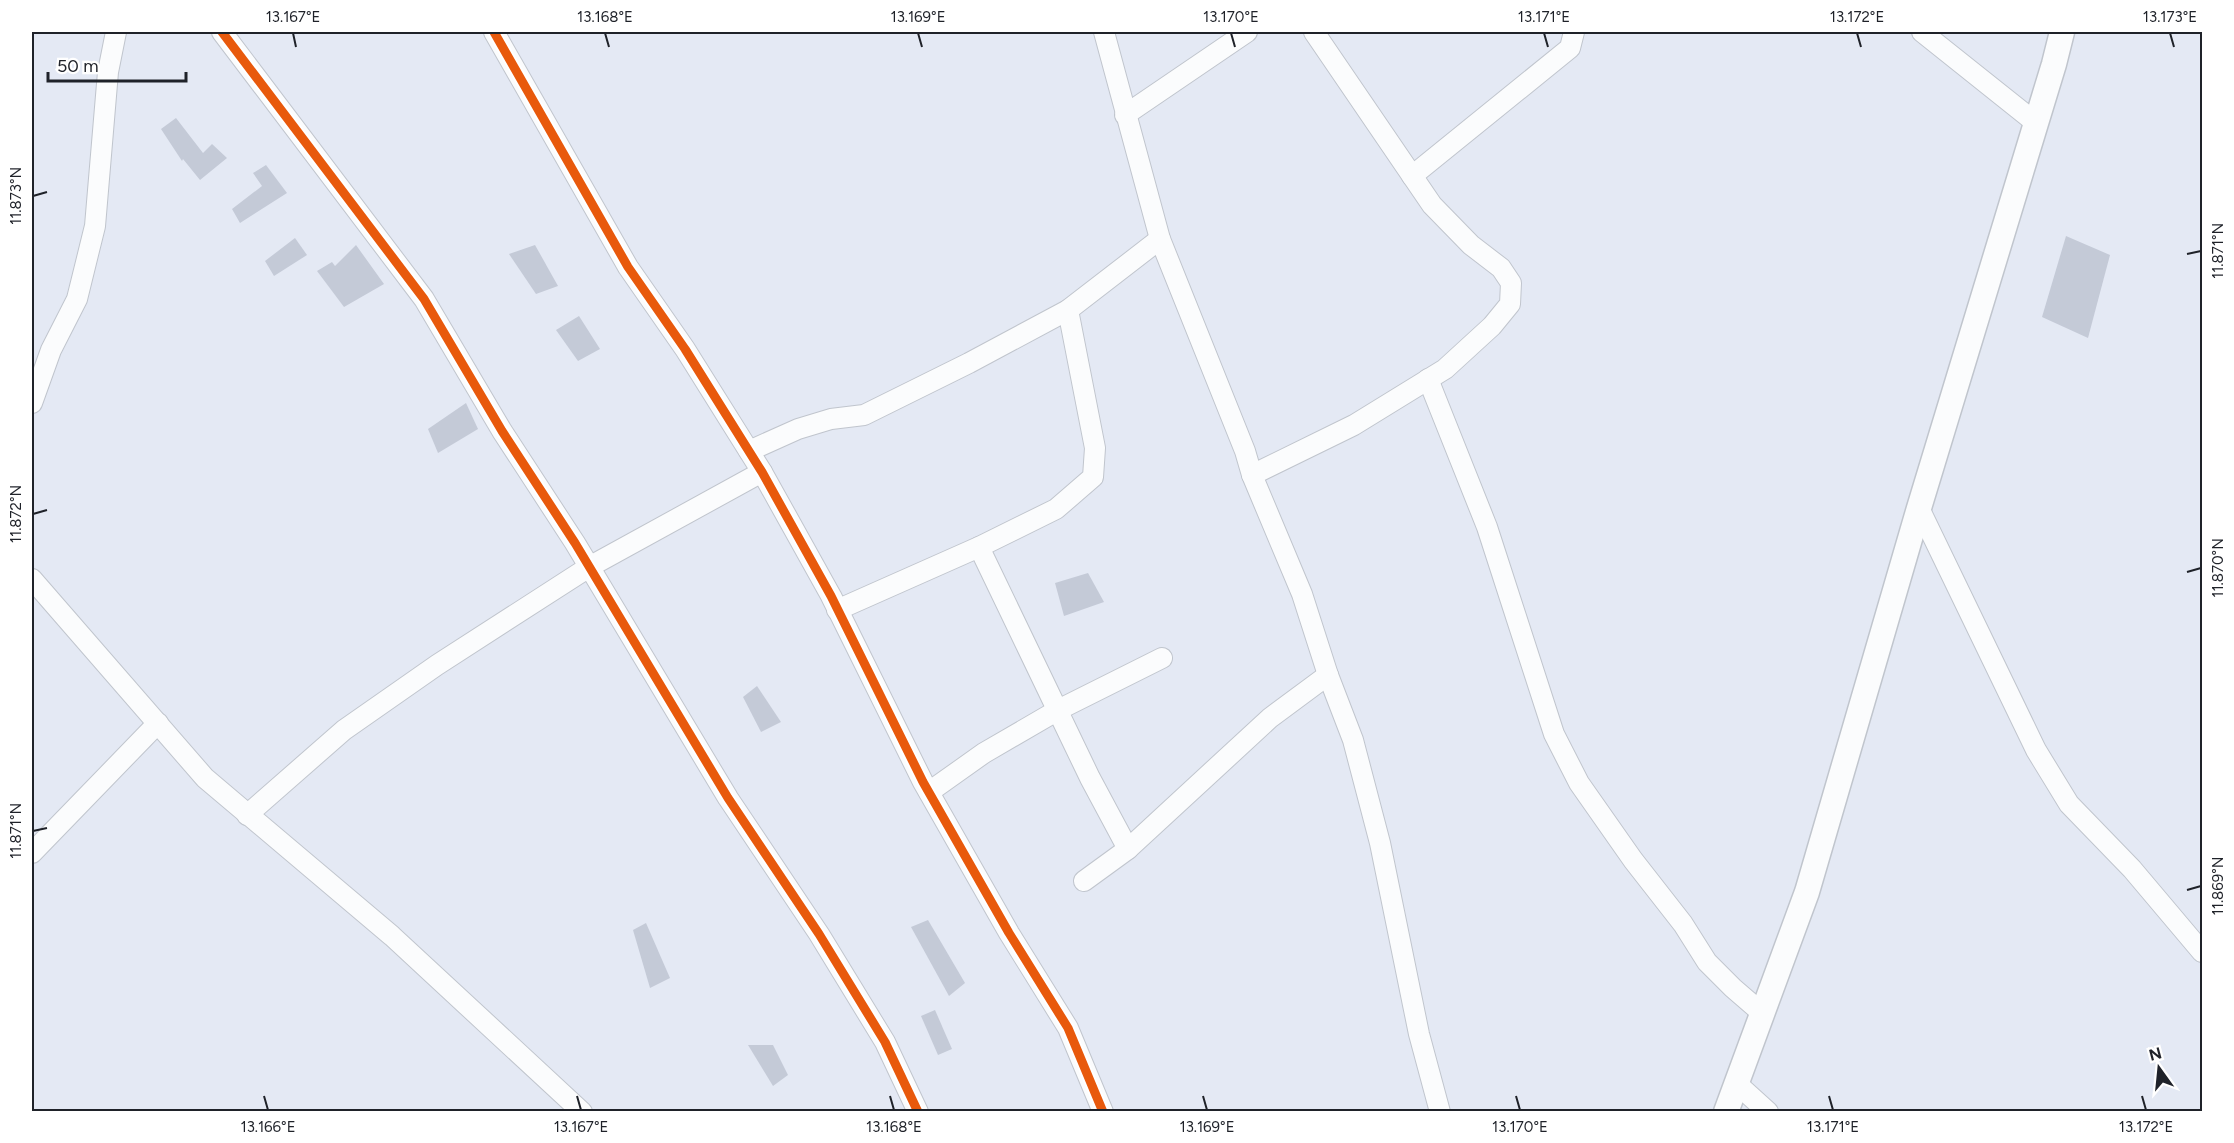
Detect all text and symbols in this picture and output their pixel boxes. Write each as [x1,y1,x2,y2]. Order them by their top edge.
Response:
text: 13.167°E [266,8,320,26]
text: 13.168°E [577,8,633,26]
text: 13.169°E [890,8,946,26]
text: 13.170°E [1203,8,1259,26]
text: 13.171°E [1518,8,1570,26]
text: 13.172°E [1830,8,1884,26]
text: 13.173°E [2143,8,2197,26]
scale bar [48,45,186,83]
text: 50 m [57,55,99,77]
text: 11.873°N [7,167,25,225]
text: 11.871°N [2209,223,2227,279]
text: 11.872°N [7,485,25,543]
text: 11.870°N [2209,538,2227,598]
text: 11.871°N [7,803,25,859]
text: 11.869°N [2209,857,2227,915]
north arrow [2129,1038,2189,1098]
text: N [2147,1043,2164,1065]
text: 13.166°E [240,1118,296,1136]
text: 13.167°E [554,1118,608,1136]
text: 13.168°E [866,1118,922,1136]
text: 13.169°E [1179,1118,1235,1136]
text: 13.170°E [1492,1118,1548,1136]
text: 13.171°E [1807,1118,1859,1136]
text: 13.172°E [2119,1118,2173,1136]

